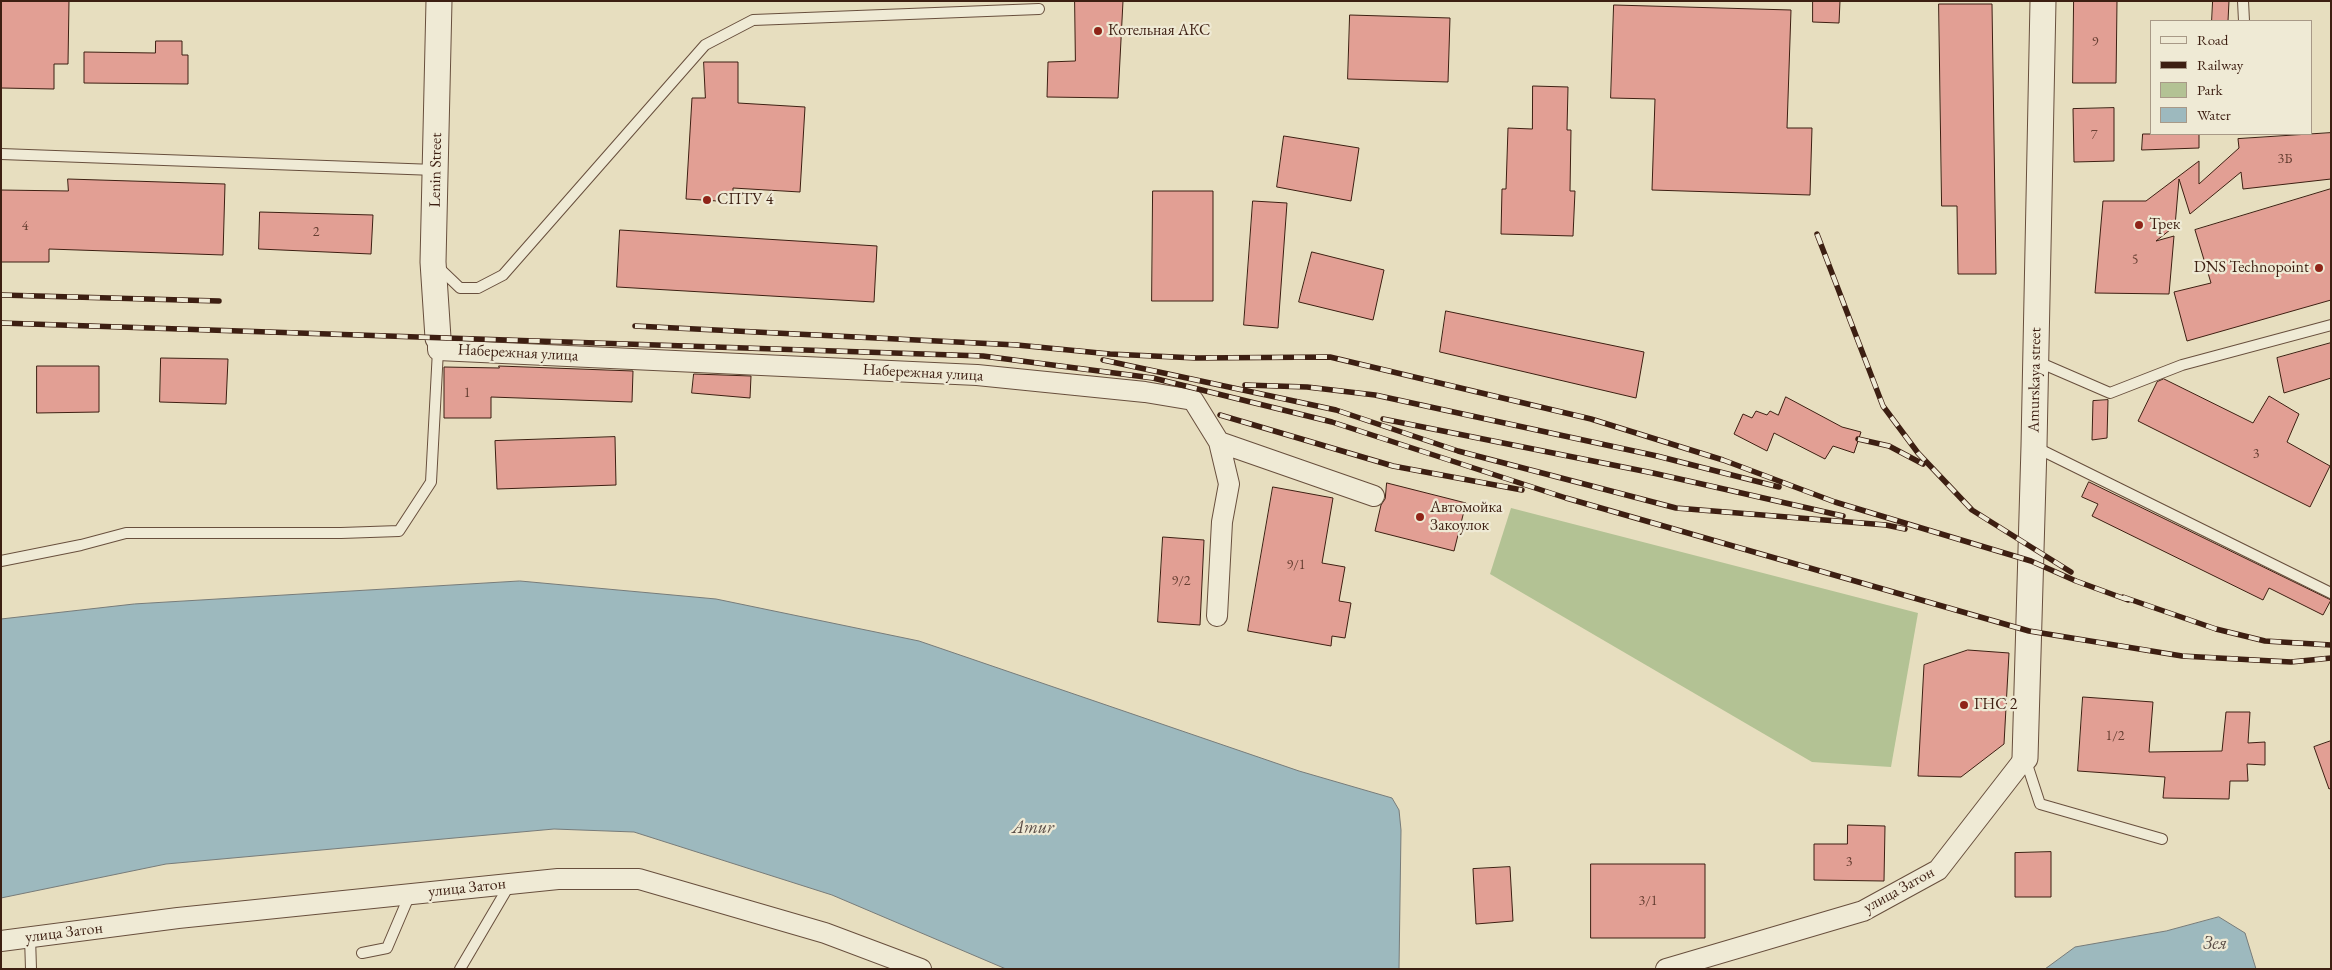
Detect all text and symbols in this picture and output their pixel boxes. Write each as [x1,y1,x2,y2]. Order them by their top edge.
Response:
legend [2150,20,2312,135]
place label: Котельная АКС [1108,21,1210,41]
marker: Котельная АКС [1092,25,1104,37]
text: Road [2197,30,2228,49]
house number: 9 [2092,34,2098,50]
text: Railway [2197,55,2243,74]
text: Park [2197,80,2223,99]
text: Water [2197,105,2231,124]
house number: 7 [2091,127,2097,143]
street label: Lenin Street [426,132,446,208]
house number: 3Б [2278,151,2292,167]
place label: СПТУ 4 [717,190,773,210]
marker: СПТУ 4 [701,194,713,206]
place label: Трек [2149,215,2180,235]
house number: 4 [22,218,28,234]
marker: Трек [2133,219,2145,231]
house number: 2 [313,224,319,240]
house number: 5 [2132,252,2138,268]
place label: DNS Technopoint [2194,258,2309,278]
marker: DNS Technopoint [2313,262,2325,274]
street label: Amurskaya street [2024,327,2046,433]
street label: Набережная улица [457,340,579,366]
street label: Набережная улица [862,360,984,386]
house number: 1 [464,385,470,401]
house number: 3 [2253,446,2259,462]
place label: Автомойка Закоулок [1430,498,1502,536]
marker: Автомойка Закоулок [1414,511,1426,523]
house number: 9/1 [1286,557,1306,573]
house number: 9/2 [1171,573,1191,589]
place label: ГНС 2 [1974,695,2017,715]
marker: ГНС 2 [1958,699,1970,711]
house number: 1/2 [2105,728,2125,744]
water label: Amur [1012,817,1054,839]
house number: 3 [1846,854,1852,870]
street label: улица Затон [1860,863,1938,917]
street label: улица Затон [427,874,507,902]
house number: 3/1 [1638,893,1658,909]
street label: улица Затон [24,919,104,947]
water label: Зея [2203,933,2227,955]

